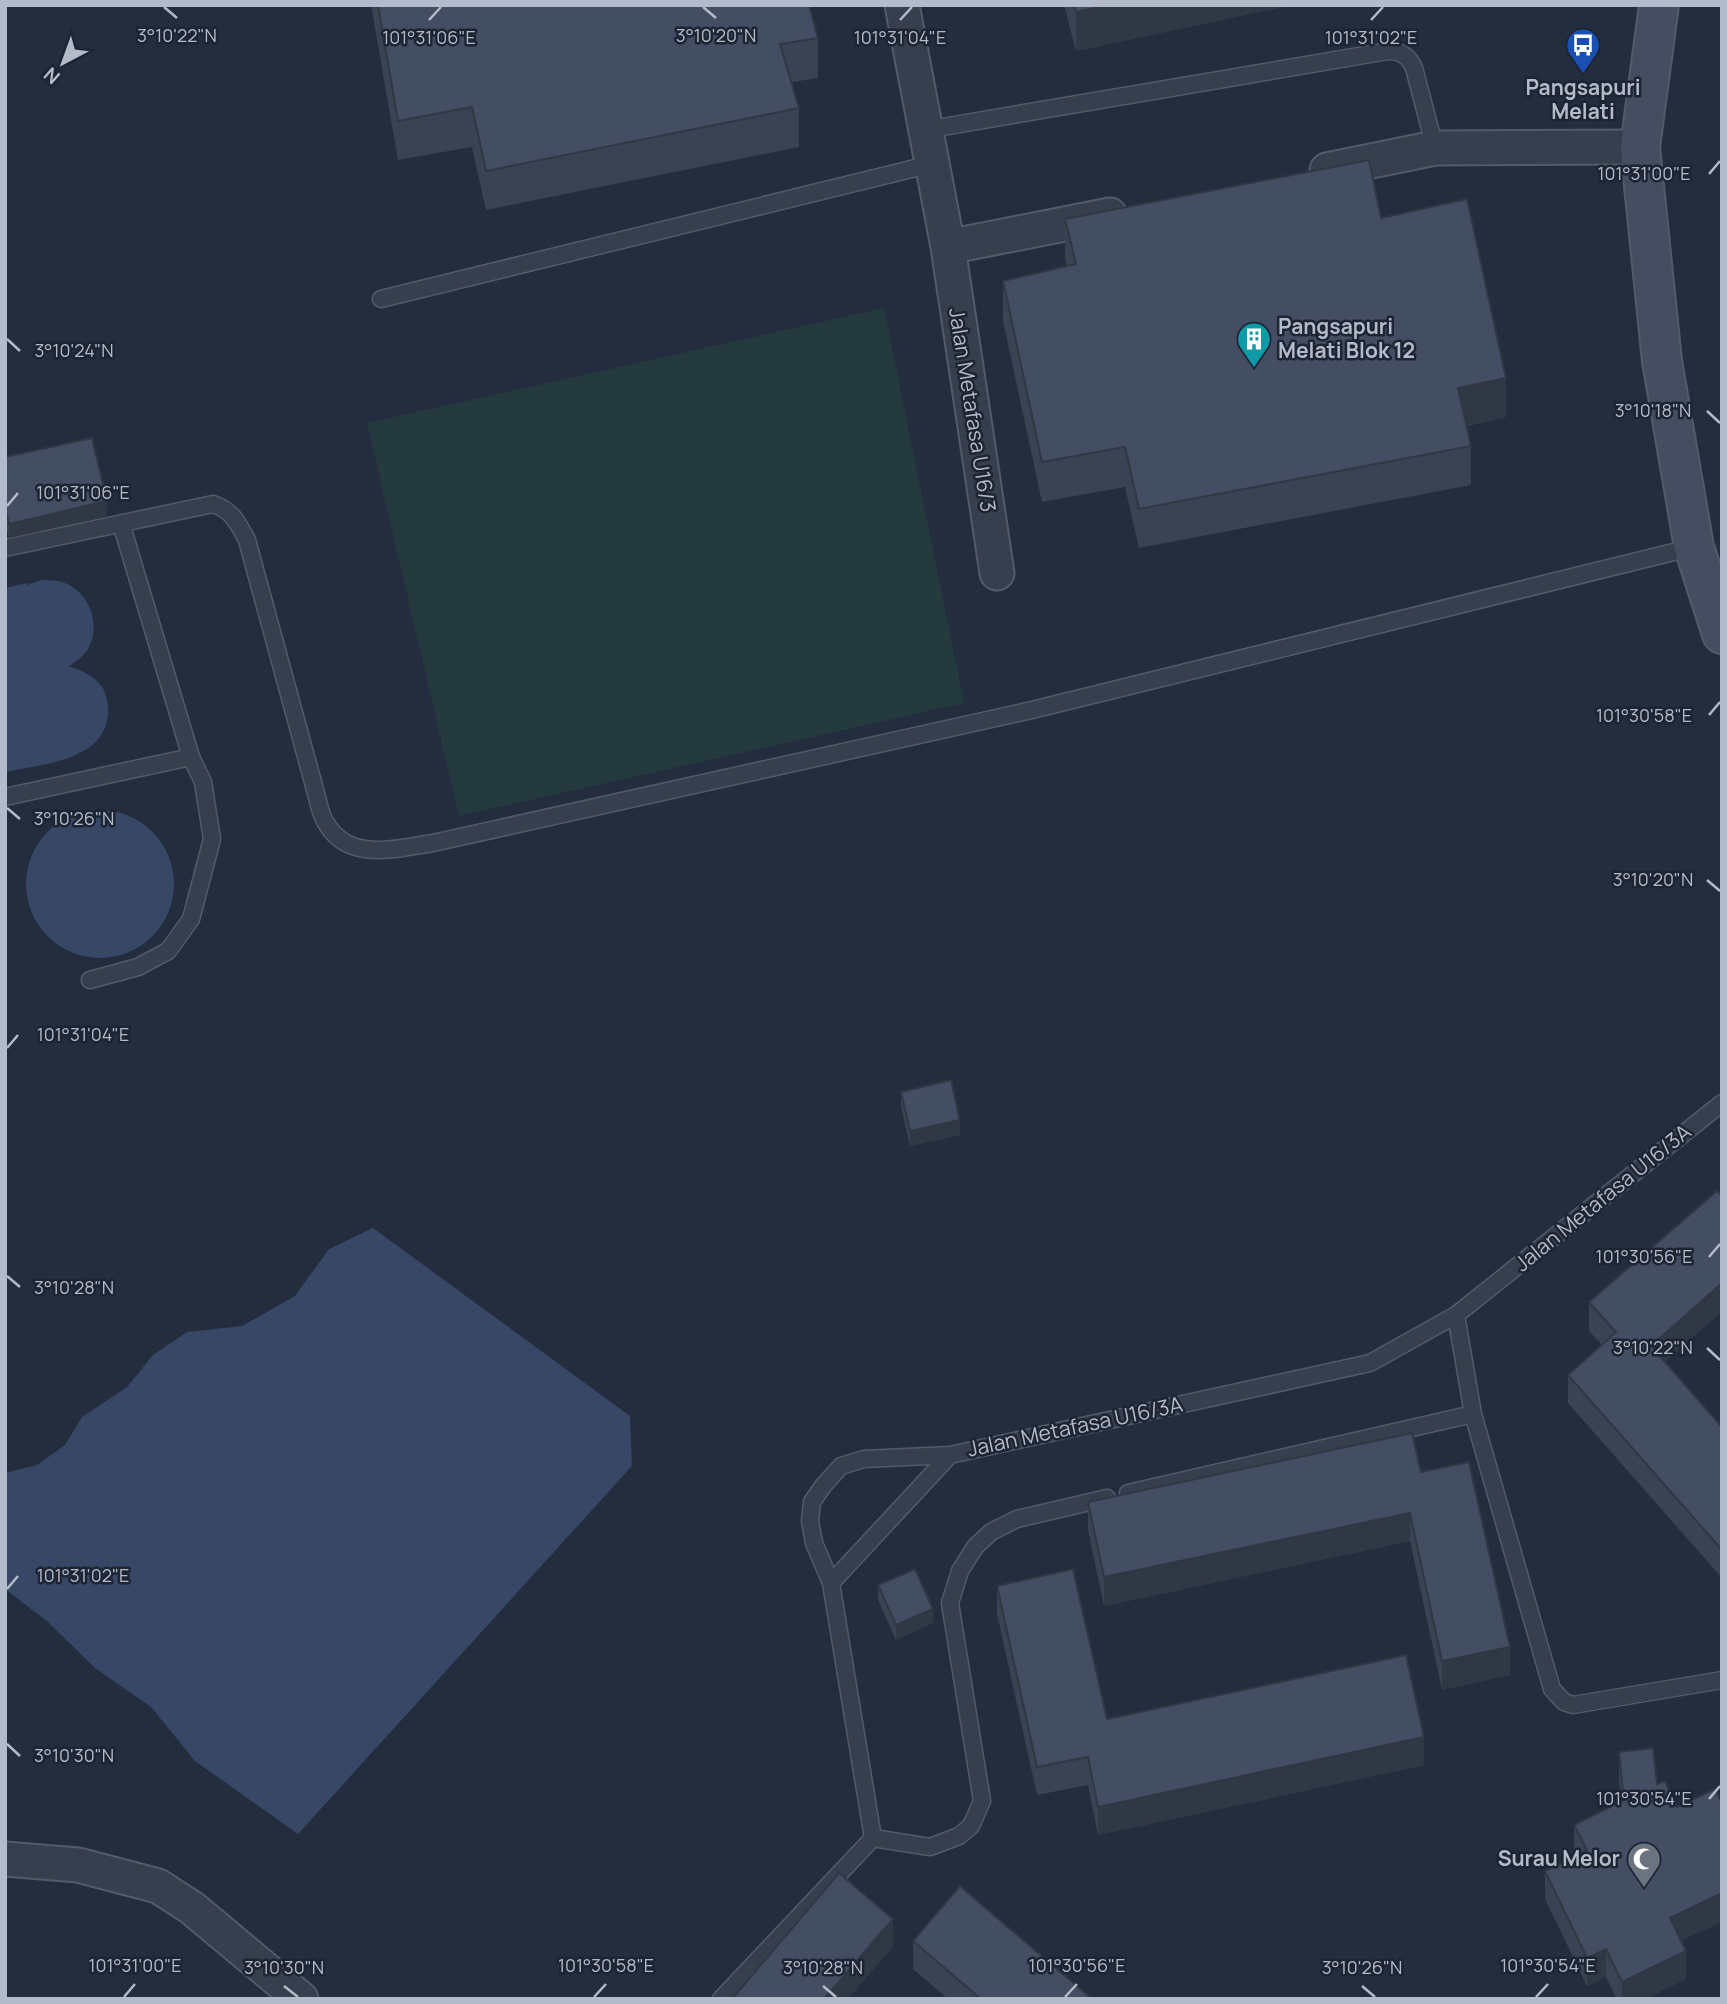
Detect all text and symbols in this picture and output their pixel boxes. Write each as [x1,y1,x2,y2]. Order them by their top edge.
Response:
text: 3°10'22"N [137,23,217,47]
text: 3°10'20"N [676,23,756,47]
text: 101°31'06"E [382,25,476,49]
text: 101°31'04"E [854,25,946,49]
text: 101°31'02"E [1325,25,1417,49]
bus stop icon: Pangsapuri Melati [1564,26,1602,75]
north arrow [28,28,98,98]
text: N [38,62,66,90]
place label: Pangsapuri Melati [1525,73,1641,125]
text: 101°31'00"E [1597,161,1691,185]
street label: Jalan Metafasa U16/3 [943,306,1003,514]
place label: Pangsapuri Melati Blok 12 [1278,312,1415,364]
building icon: Pangsapuri Melati Blok 12 [1235,320,1273,369]
text: 3°10'24"N [34,338,114,362]
text: 3°10'18"N [1615,398,1691,422]
text: 101°31'06"E [36,480,130,504]
text: 101°30'58"E [1596,703,1692,727]
text: 3°10'26"N [34,806,114,830]
text: 3°10'20"N [1613,867,1693,891]
text: 101°31'04"E [37,1022,129,1046]
street label: Jalan Metafasa U16/3A [1508,1117,1696,1277]
text: 101°30'56"E [1596,1244,1692,1268]
text: 3°10'28"N [34,1275,114,1299]
text: 3°10'22"N [1613,1335,1693,1359]
street label: Jalan Metafasa U16/3A [965,1390,1185,1463]
text: 101°31'02"E [37,1563,129,1587]
text: 3°10'30"N [34,1743,114,1767]
text: 101°30'54"E [1596,1786,1692,1810]
mosque icon: Surau Melor [1625,1840,1663,1889]
place label: Surau Melor [1498,1844,1620,1872]
text: 101°31'00"E [88,1953,182,1977]
text: 101°30'58"E [558,1953,654,1977]
text: 101°30'56"E [1029,1953,1125,1977]
text: 101°30'54"E [1500,1953,1596,1977]
text: 3°10'30"N [244,1955,324,1979]
text: 3°10'28"N [783,1955,863,1979]
text: 3°10'26"N [1322,1955,1402,1979]

